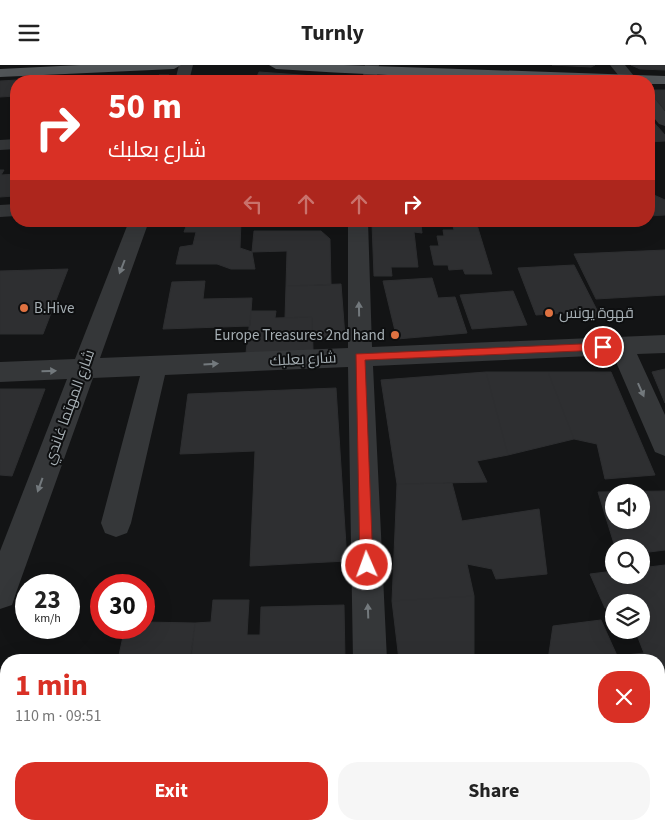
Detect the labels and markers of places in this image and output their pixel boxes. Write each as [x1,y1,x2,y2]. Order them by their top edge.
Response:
place label: B.Hive [34,298,74,319]
marker: B.Hive [18,302,30,314]
place label: قهوة يونس [559,303,634,324]
marker: قهوة يونس [543,307,555,319]
place label: Europe Treasures 2nd hand [214,325,385,346]
pin [582,326,624,368]
marker: Europe Treasures 2nd hand [389,329,401,341]

